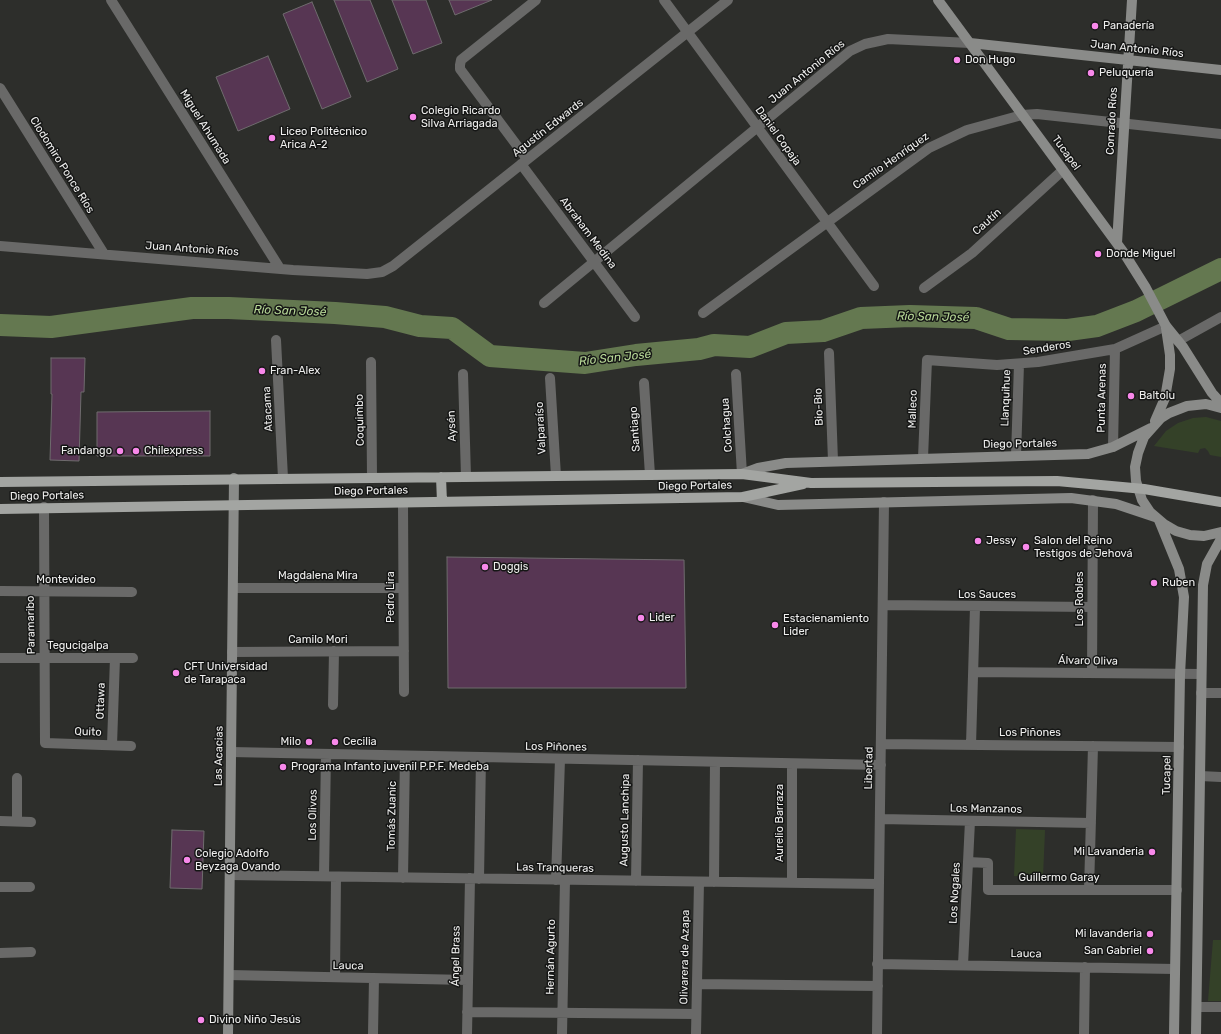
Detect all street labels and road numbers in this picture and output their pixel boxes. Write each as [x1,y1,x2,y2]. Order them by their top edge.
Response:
street label: Juan Antonio Ríos [766,37,848,107]
street label: Juan Antonio Ríos [1090,38,1184,60]
street label: Miguel Ahumada [177,87,233,167]
street label: Conrado Ríos [1104,87,1120,155]
street label: Agustín Edwards [510,96,586,160]
street label: Daniel Copaja [752,104,804,168]
street label: Clodomiro Ponce Ríos [27,114,97,216]
street label: Camilo Henríquez [850,130,932,192]
street label: Tucapel [1049,133,1083,173]
street label: Abraham Medina [557,195,619,271]
street label: Cautín [970,206,1004,238]
street label: Juan Antonio Ríos [145,239,239,259]
street label: Senderos [1022,338,1072,358]
street label: Punta Arenas [1095,363,1109,433]
street label: Llanquihue [998,369,1014,427]
street label: Atacama [260,386,276,432]
street label: Bio-Bio [812,388,826,426]
street label: Malleco [906,389,920,429]
street label: Coquimbo [353,394,367,446]
street label: Colchagua [719,397,735,453]
street label: Valparaíso [533,401,549,455]
street label: Santiago [627,406,643,452]
street label: Aysén [445,410,459,442]
street label: Diego Portales [983,437,1057,451]
street label: Diego Portales [658,479,732,493]
street label: Diego Portales [334,484,408,498]
street label: Diego Portales [10,489,84,503]
street label: Magdalena Mira [278,569,358,583]
street label: Pedro Lira [384,571,398,623]
street label: Los Robles [1073,571,1087,627]
street label: Montevideo [36,573,96,587]
street label: Los Sauces [958,588,1016,602]
street label: Paramaribo [24,596,38,654]
street label: Camilo Mori [288,633,348,647]
street label: Tegucigalpa [47,639,109,653]
street label: Álvaro Oliva [1058,654,1118,668]
street label: Ottawa [94,682,108,720]
street label: Quito [74,725,102,739]
street label: Las Acacias [212,726,226,786]
street label: Los Piñones [999,726,1061,740]
street label: Los Piñones [525,740,587,754]
street label: Libertad [862,747,876,789]
street label: Tucapel [1160,755,1174,795]
street label: Augusto Lanchipa [618,773,632,867]
street label: Tomás Zuanic [385,781,399,851]
street label: Aurelio Barraza [773,784,787,862]
street label: Los Olivos [306,789,320,841]
street label: Los Manzanos [950,802,1022,816]
street label: Las Tranqueras [516,861,594,875]
street label: Los Nogales [947,862,963,924]
street label: Guillermo Garay [1019,871,1099,885]
street label: Olivarera de Azapa [678,909,692,1005]
street label: Hernán Agurto [544,919,558,995]
street label: Ángel Brass [449,925,463,987]
street label: Lauca [1010,947,1042,961]
street label: Lauca [332,959,364,973]

